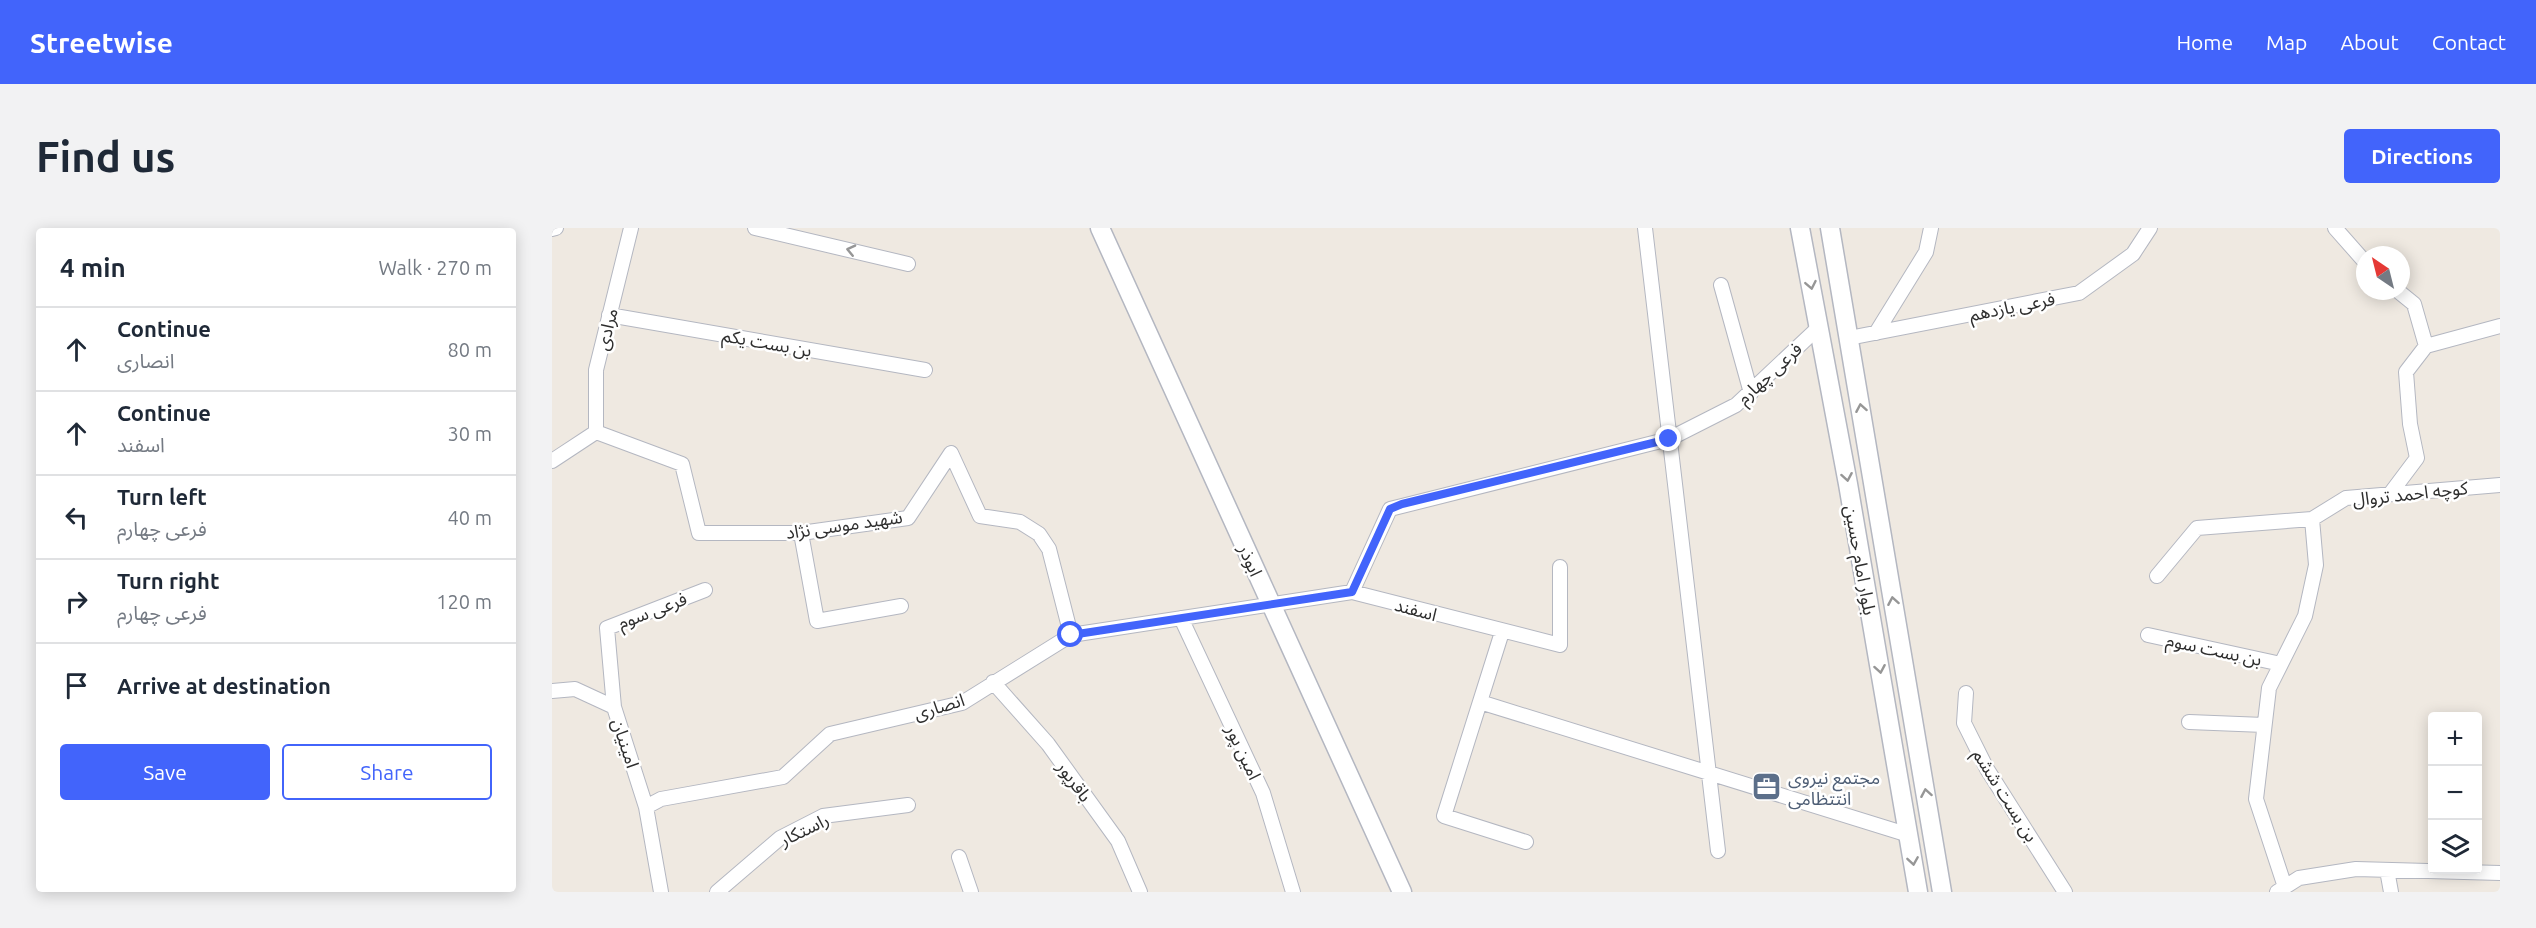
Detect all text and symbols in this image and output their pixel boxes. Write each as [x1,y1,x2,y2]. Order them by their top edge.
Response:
text: Streetwise [30,27,173,58]
text: Home [2176,30,2233,54]
text: Map [2266,30,2307,54]
text: About [2340,30,2399,54]
text: Contact [2432,30,2506,54]
button: Directions [2344,129,2500,183]
text: Find us [36,133,175,180]
one-way arrow [847,245,857,258]
north arrow [2356,246,2410,300]
text: 4 min [60,253,126,282]
text: Walk · 270 m [379,256,492,279]
one-way arrow [1804,280,1817,290]
street label: فرعی یازدهم [1967,288,2057,328]
street label: مرادی [591,306,623,353]
text: Continue [117,316,211,341]
street label: بن بست یکم [720,324,813,364]
icon: ahead [60,333,93,366]
text: 80 m [448,338,492,361]
street label: فرعی چهارم [1733,338,1809,411]
text: انصاری [117,349,174,372]
text: Continue [117,400,211,425]
one-way arrow [1855,404,1867,413]
icon: ahead [60,417,93,450]
text: 30 m [448,422,492,445]
route end [1655,425,1681,451]
text: اسفند [117,433,165,456]
one-way arrow [1840,472,1853,482]
street label: کوچه احمد تروال [2351,477,2469,511]
text: Turn left [117,484,207,509]
icon: left [60,501,93,534]
street label: بلوار امام حسین [1837,503,1881,617]
text: 40 m [448,506,492,529]
street label: شهید موسی نژاد [784,506,904,544]
text: فرعی چهارم [117,517,207,540]
street label: ابوذر [1233,540,1267,580]
text: Turn right [117,568,219,593]
icon: right [60,585,93,618]
street label: فرعی سوم [615,588,691,637]
text: 120 m [436,590,492,613]
street label: اسفند [1393,594,1439,624]
one-way arrow [1887,596,1900,606]
text: فرعی چهارم [117,601,207,624]
route start [1057,621,1083,647]
street label: بن بست سوم [2163,629,2264,674]
one-way arrow [1873,664,1886,674]
icon: arrive [60,669,93,702]
text: Arrive at destination [117,673,331,698]
street label: انصاری [911,689,967,725]
map controls [2428,712,2482,874]
button: + [2428,712,2482,766]
street label: امینیان [607,716,643,771]
street label: امین پور [1220,720,1265,784]
button: Save [60,744,270,800]
button: Share [282,744,492,800]
street label: بن بست ششم [1966,745,2042,847]
street label: باقرپور [1051,756,1096,806]
button: − [2428,766,2482,820]
place label: مجتمع نیروی انتتظامی [1788,767,1880,810]
office icon: مجتمع نیروی انتتظامی [1751,771,1783,803]
one-way arrow [1920,788,1933,798]
street label: راستکار [775,809,833,852]
button: layers [2428,820,2482,874]
one-way arrow [1906,856,1919,866]

